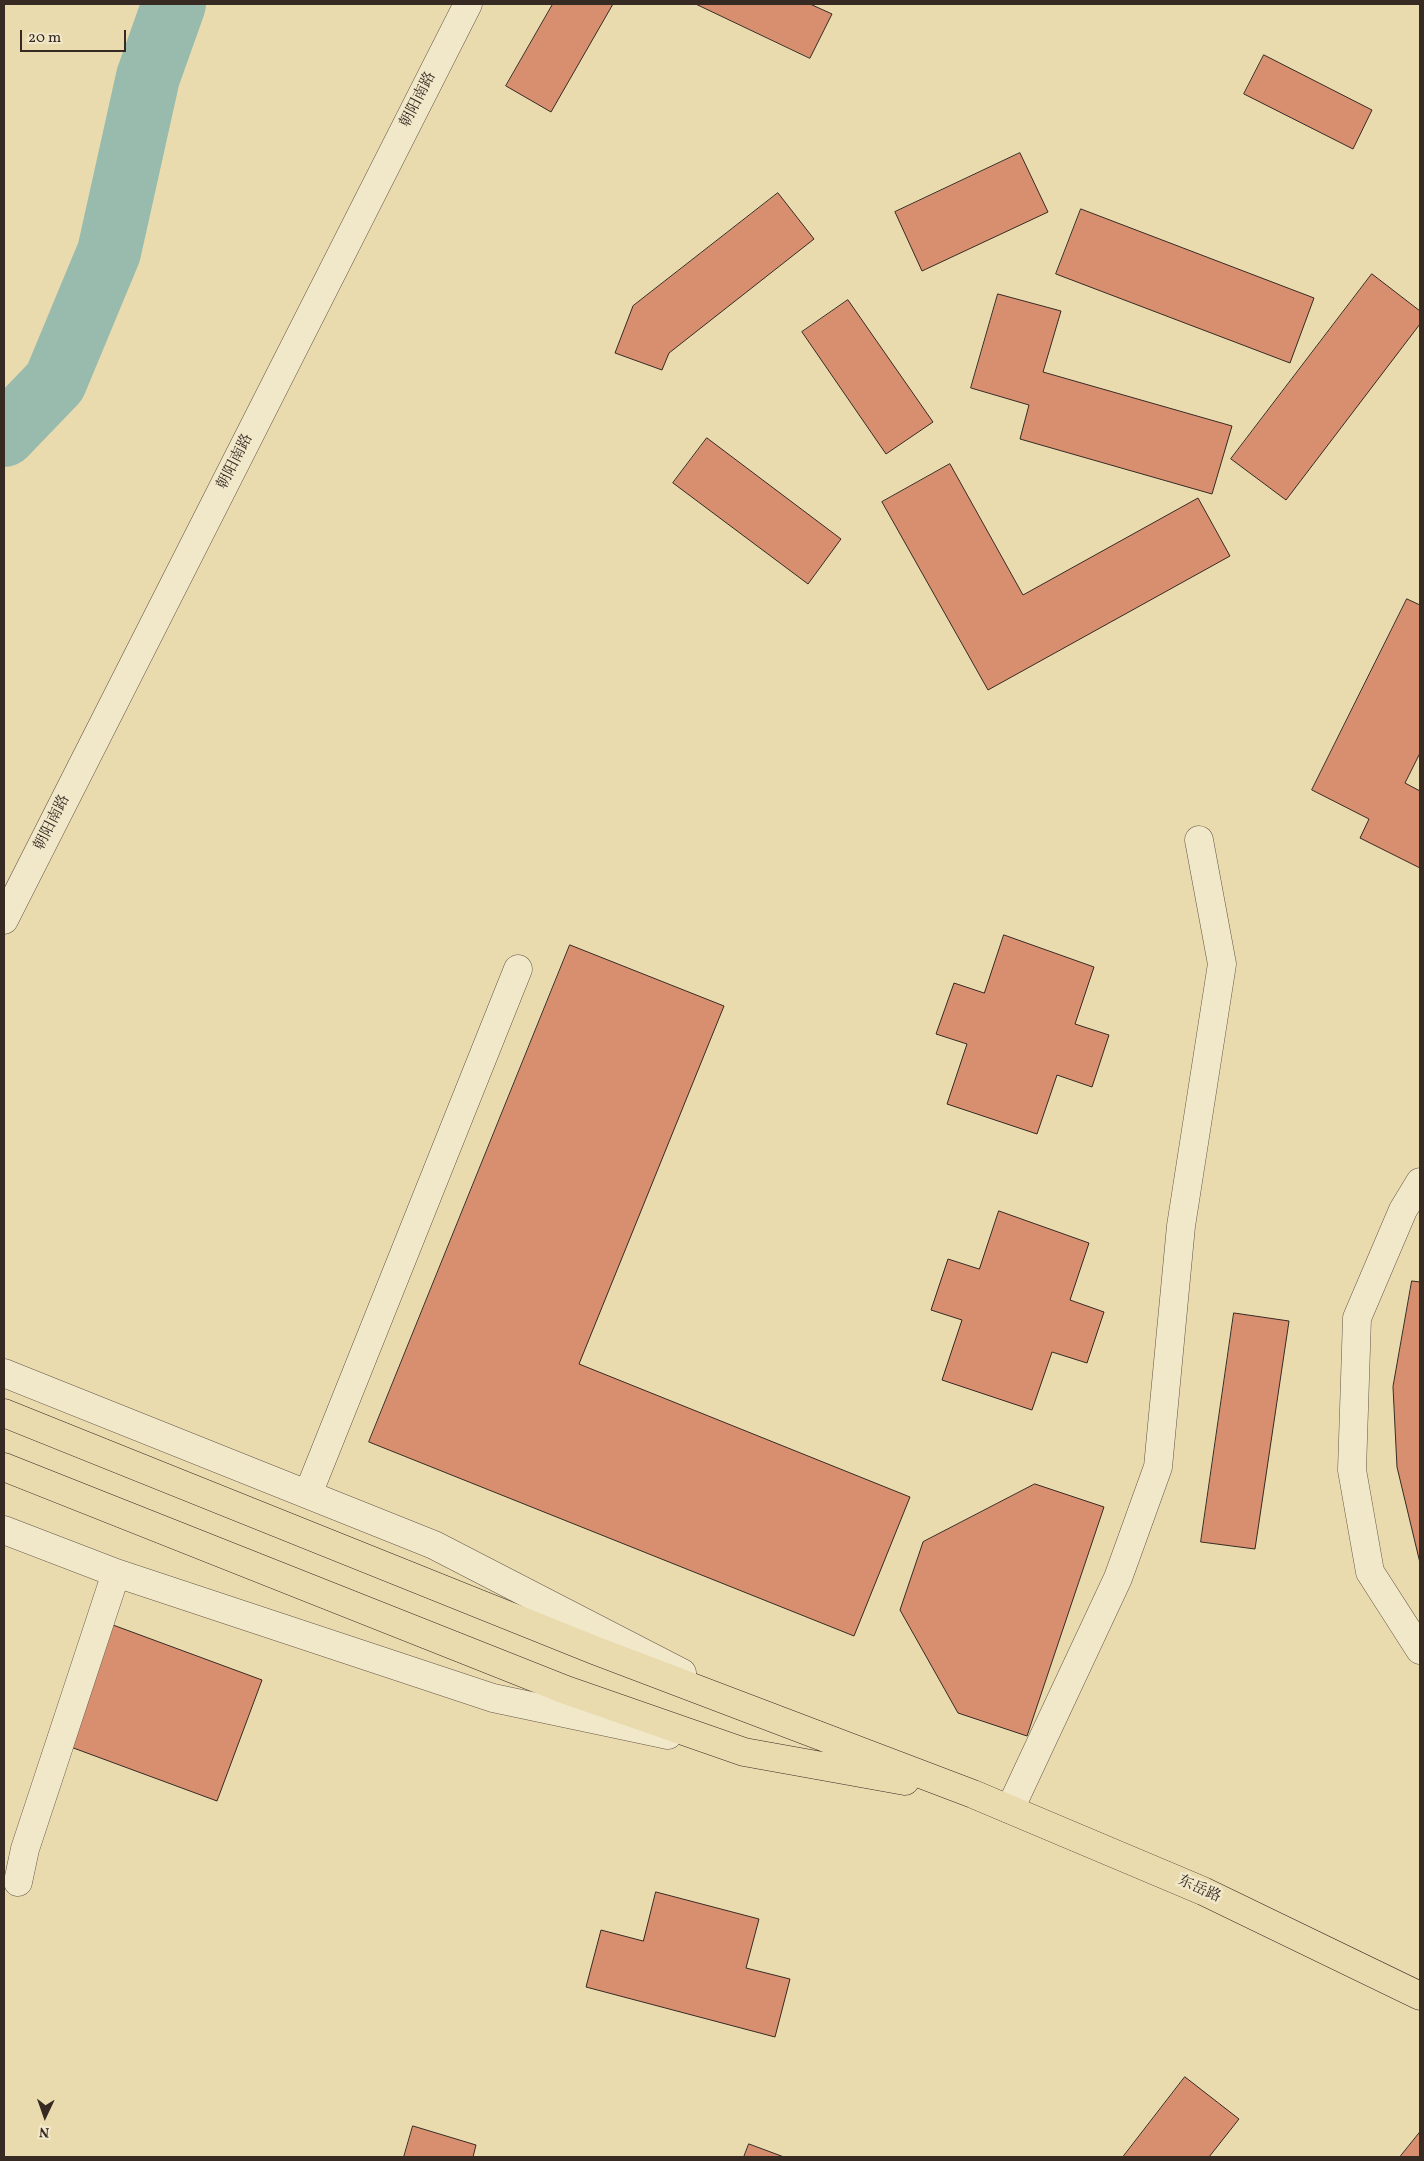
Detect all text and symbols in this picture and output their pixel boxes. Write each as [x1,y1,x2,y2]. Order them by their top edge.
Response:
scale bar [22,20,129,52]
text: 20 m [28,28,61,49]
street label: 朝阳南路 [397,69,441,131]
street label: 朝阳南路 [214,431,258,493]
street label: 朝阳南路 [31,792,75,854]
street label: 东岳路 [1175,1873,1223,1907]
north arrow [20,2091,70,2141]
text: N [39,2122,50,2141]

